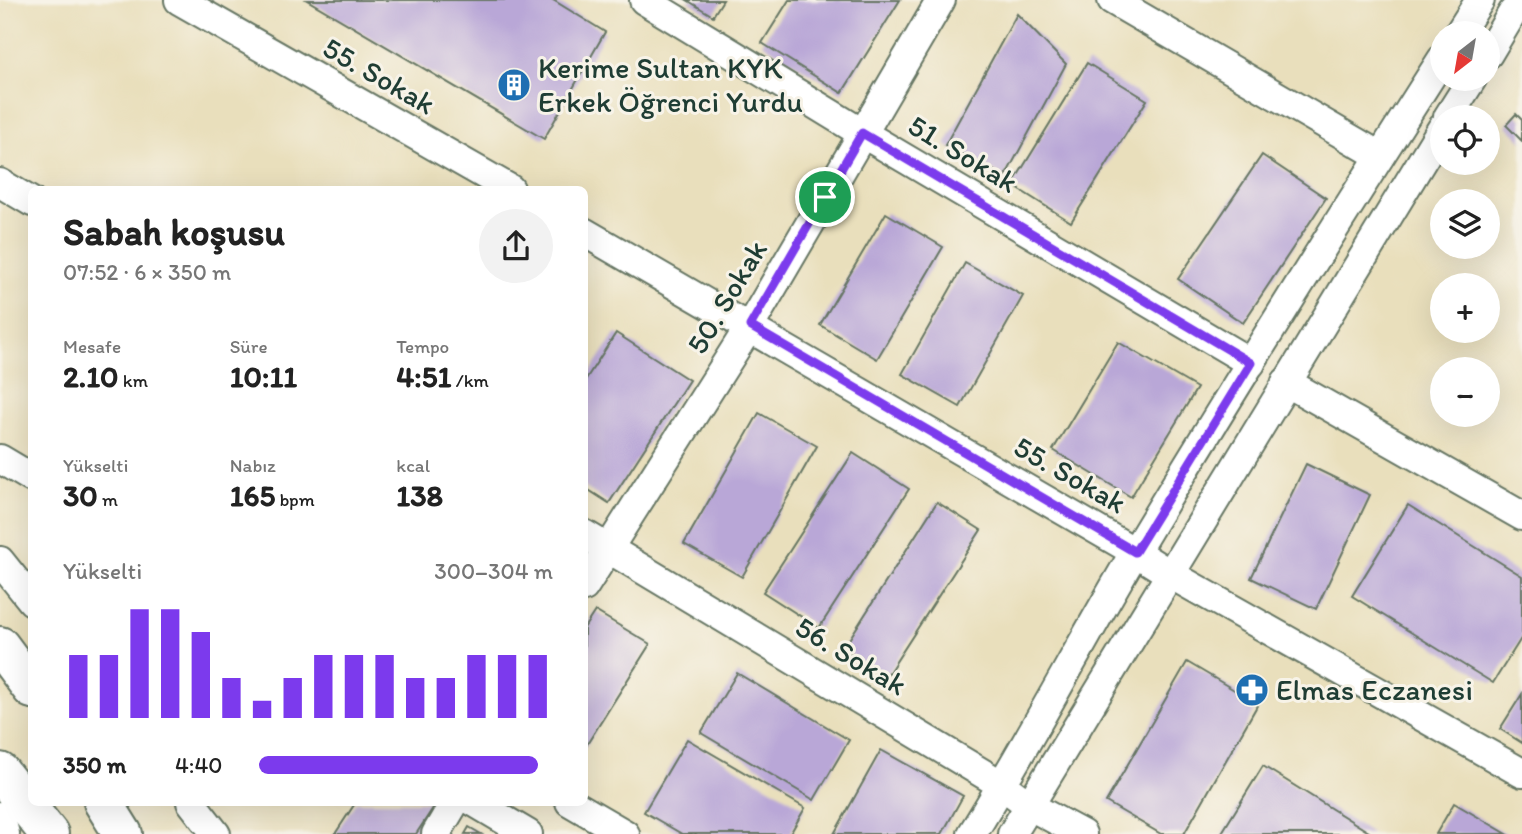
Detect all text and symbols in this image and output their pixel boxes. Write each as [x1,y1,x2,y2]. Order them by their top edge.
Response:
north arrow [1430,21,1500,91]
map controls [1430,21,1500,427]
street label: 55. Sokak [317,29,442,122]
place label: Kerime Sultan KYK Erkek Öğrenci Yurdu [538,49,803,120]
building icon: Kerime Sultan KYK Erkek Öğrenci Yurdu [495,66,533,104]
button: locate [1430,105,1500,175]
street label: 51. Sokak [902,106,1025,201]
pin [795,167,855,227]
icon: arrive [806,178,844,216]
button: layers [1430,189,1500,259]
text: Sabah koşusu [63,209,285,255]
button: share [479,209,553,283]
street label: 50. Sokak [678,233,775,360]
text: 07:52 · 6 × 350 m [63,258,231,286]
button: + [1430,273,1500,343]
text: Mesafe [63,335,121,358]
text: Süre [230,335,267,358]
text: Tempo [396,335,449,358]
button: − [1430,357,1500,427]
text: 2.10 [63,358,119,395]
text: 10:11 [230,358,297,395]
text: 4:51 [396,358,451,395]
text: km [119,369,148,392]
text: /km [451,369,489,392]
street label: 55. Sokak [1008,428,1133,521]
text: Yükselti [63,454,128,477]
text: Nabız [230,454,276,477]
text: kcal [396,454,430,477]
text: 30 [63,477,98,514]
text: 165 [230,477,275,514]
text: 138 [396,477,443,514]
text: m [98,488,118,511]
text: bpm [275,488,315,511]
text: Yükselti [63,557,142,585]
text: 300–304 m [434,557,553,585]
street label: 56. Sokak [789,608,914,703]
pharmacy icon: Elmas Eczanesi [1233,671,1271,709]
place label: Elmas Eczanesi [1276,671,1473,708]
text: 350 m [63,751,126,779]
text: 4:40 [175,751,222,779]

